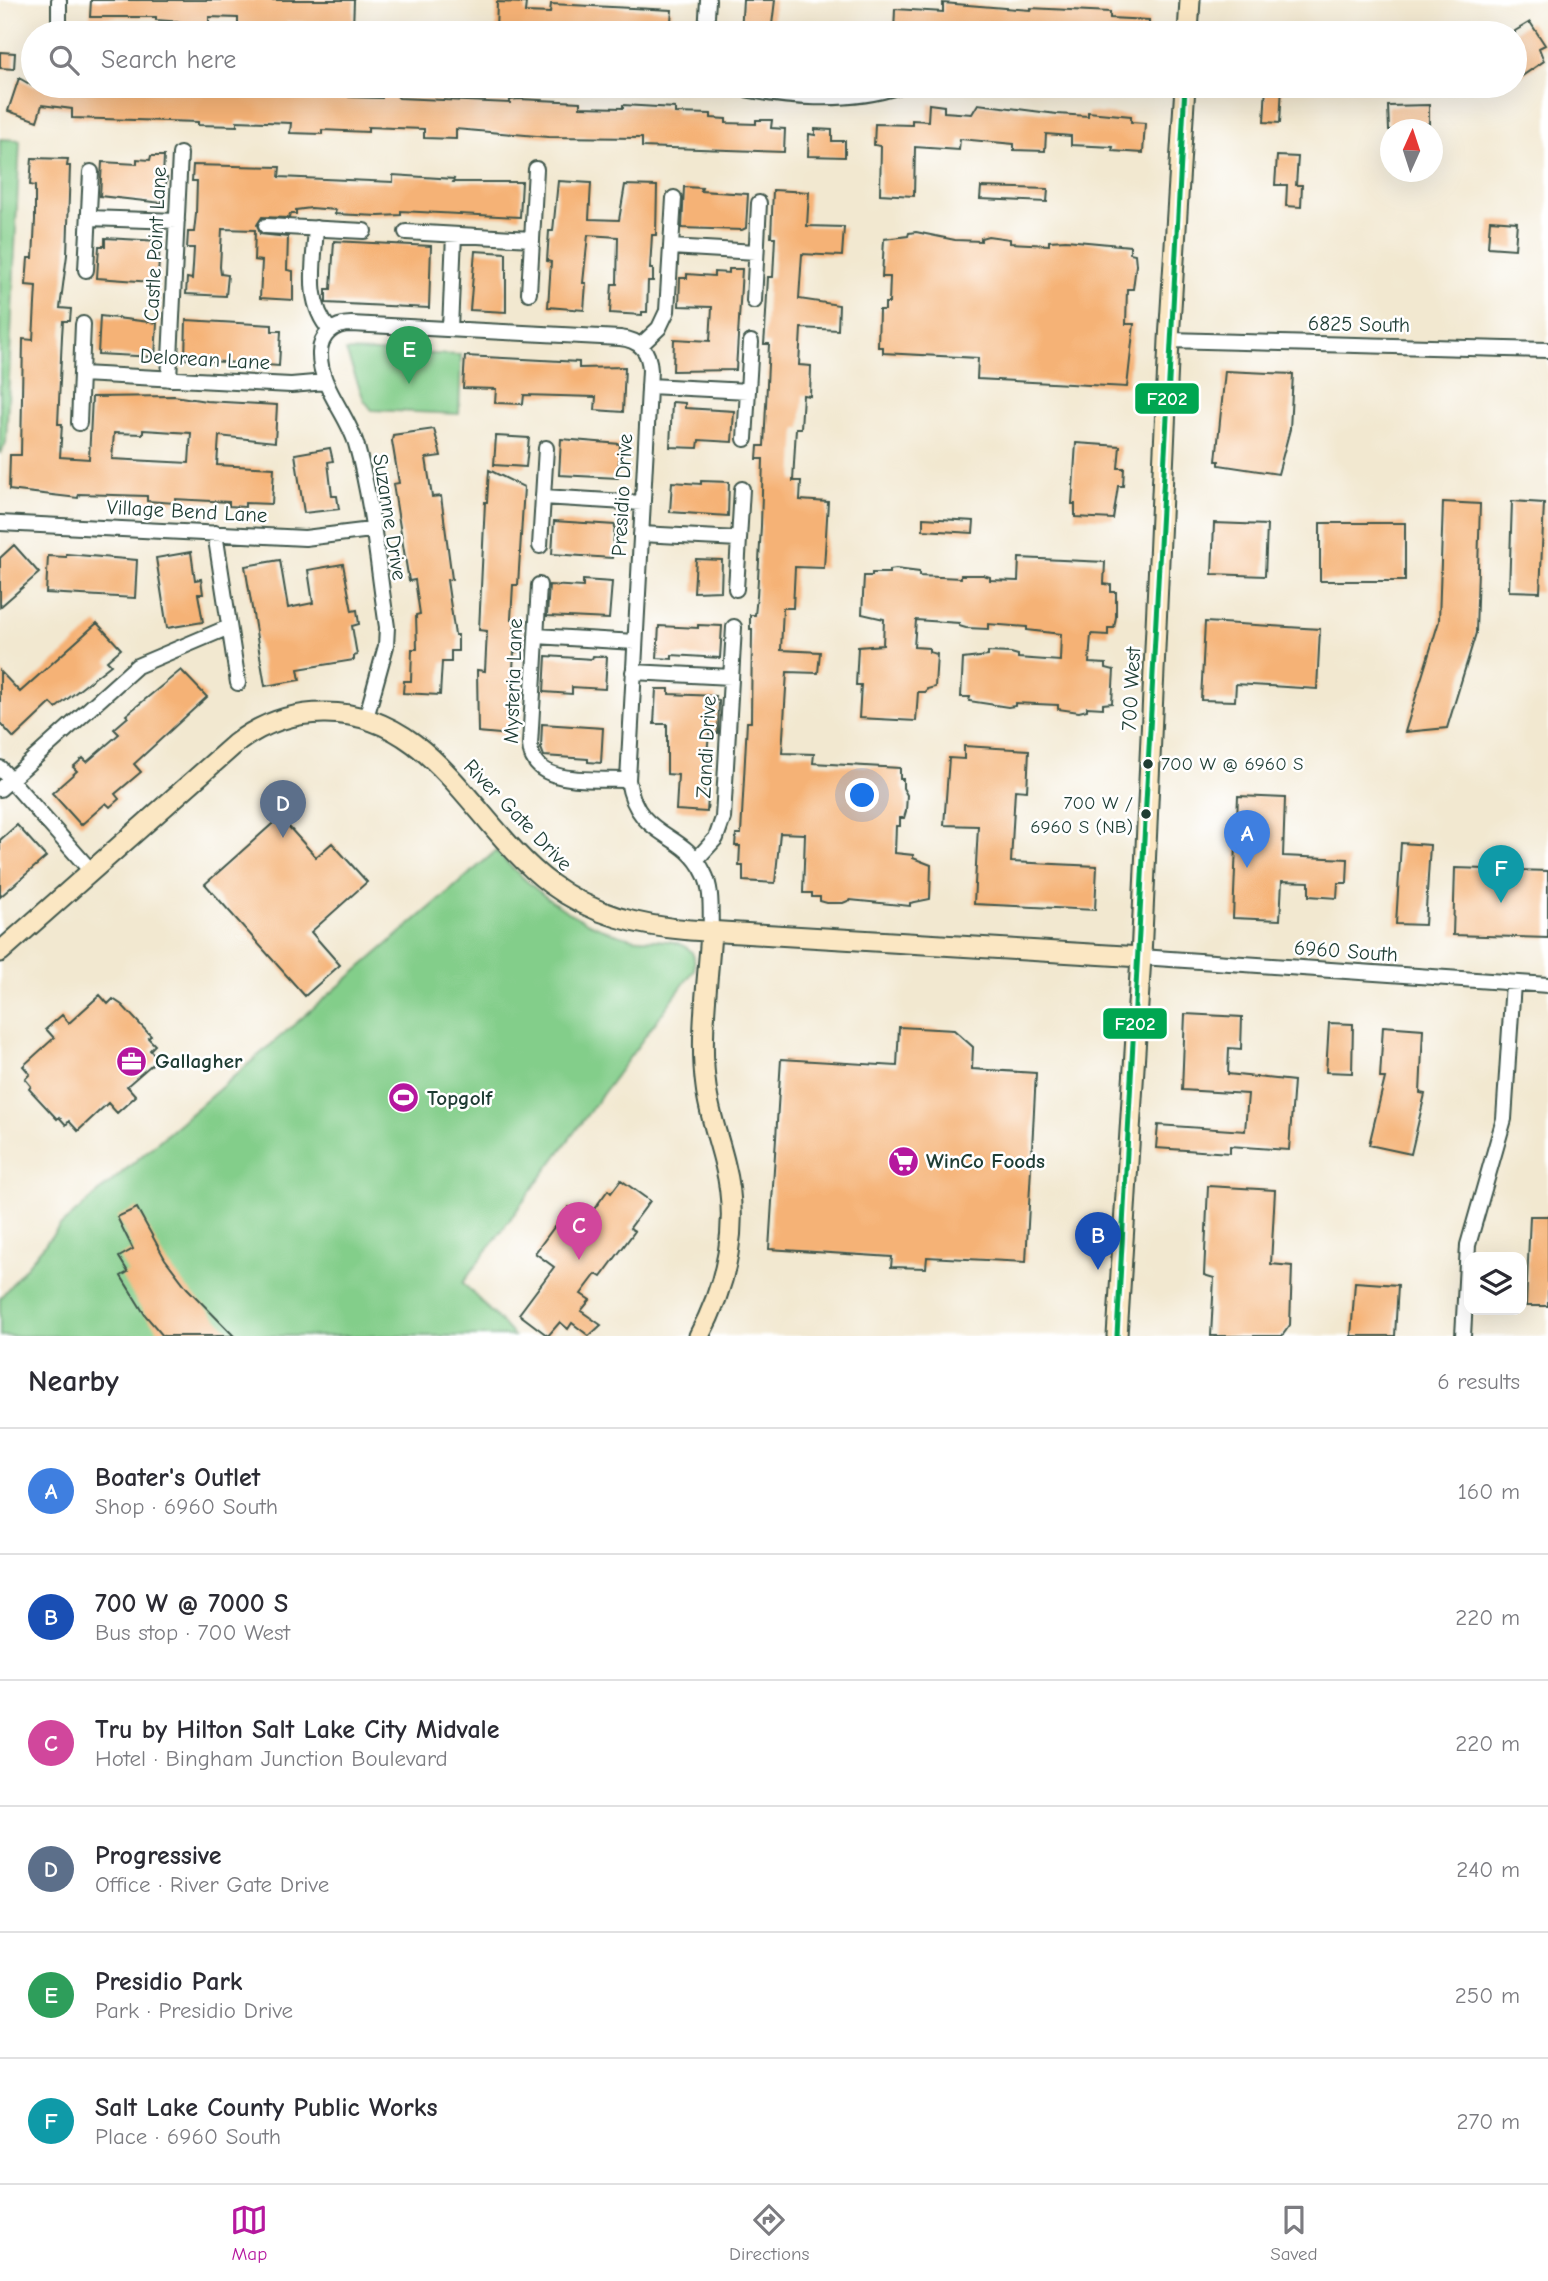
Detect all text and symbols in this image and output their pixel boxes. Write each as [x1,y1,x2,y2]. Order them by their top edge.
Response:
search box [21,21,1527,98]
icon: search [45,41,83,79]
text: Search here [101,45,236,75]
north arrow [1380,119,1443,182]
street label: Castle Point Lane [139,166,171,322]
street label: 6825 South [1308,311,1410,337]
pin: E [386,326,432,384]
street label: Delorean Lane [139,344,271,374]
line badge: F202 [1134,382,1200,415]
text: F202 [1147,388,1187,410]
street label: Presidio Drive [607,433,637,557]
street label: Suzanne Drive [368,452,412,582]
street label: Village Bend Lane [106,495,268,527]
street label: Mysteria Lane [499,618,527,744]
street label: 700 West [1117,645,1145,732]
street label: Zandi Drive [691,695,721,799]
place label: 700 W @ 6960 S [1161,753,1304,775]
street label: River Gate Drive [459,754,577,876]
marker: 700 W @ 6960 S [1141,757,1155,771]
your location [845,778,879,812]
pin: D [260,780,306,838]
place label: 700 W / 6960 S (NB) [1030,792,1133,838]
marker: 700 W / 6960 S (NB) [1139,807,1153,821]
pin: A [1224,810,1270,868]
pin: F [1478,845,1524,903]
street label: 6960 South [1293,935,1399,967]
line badge: F202 [1102,1007,1168,1040]
text: F202 [1115,1013,1155,1035]
office icon: Gallagher [115,1044,149,1078]
place label: Gallagher [155,1049,243,1073]
sports icon: Topgolf [387,1081,421,1115]
place label: Topgolf [427,1086,493,1110]
supermarket icon: WinCo Foods [886,1144,920,1178]
place label: WinCo Foods [926,1149,1045,1173]
pin: C [556,1202,602,1260]
pin: B [1075,1212,1121,1270]
map controls [1464,1252,1527,1315]
button: layers [1464,1252,1527,1315]
text: Nearby [28,1364,119,1399]
text: 6 results [1437,1368,1520,1395]
text: Boater's Outlet [95,1463,260,1493]
text: A [45,1478,57,1505]
text: 160 m [1458,1478,1520,1505]
text: Shop · 6960 South [95,1493,278,1520]
text: 700 W @ 7000 S [95,1589,288,1619]
text: B [44,1604,58,1631]
text: 220 m [1455,1604,1520,1631]
text: Bus stop · 700 West [95,1619,290,1646]
text: Tru by Hilton Salt Lake City Midvale [95,1715,500,1745]
text: C [44,1730,58,1757]
text: 220 m [1455,1730,1520,1757]
text: Hotel · Bingham Junction Boulevard [95,1745,448,1772]
text: Progressive [95,1841,221,1871]
text: D [44,1856,58,1883]
text: 240 m [1456,1856,1520,1883]
text: Office · River Gate Drive [95,1871,329,1898]
text: Presidio Park [95,1967,243,1997]
text: E [44,1982,58,2009]
text: 250 m [1455,1982,1520,2009]
text: Park · Presidio Drive [95,1997,293,2024]
text: Salt Lake County Public Works [95,2093,438,2123]
text: F [44,2108,58,2135]
text: 270 m [1456,2108,1520,2135]
text: Place · 6960 South [95,2123,281,2150]
tab: Map [230,2201,268,2265]
tab: Directions [729,2201,809,2265]
tab: Saved [1270,2201,1318,2265]

